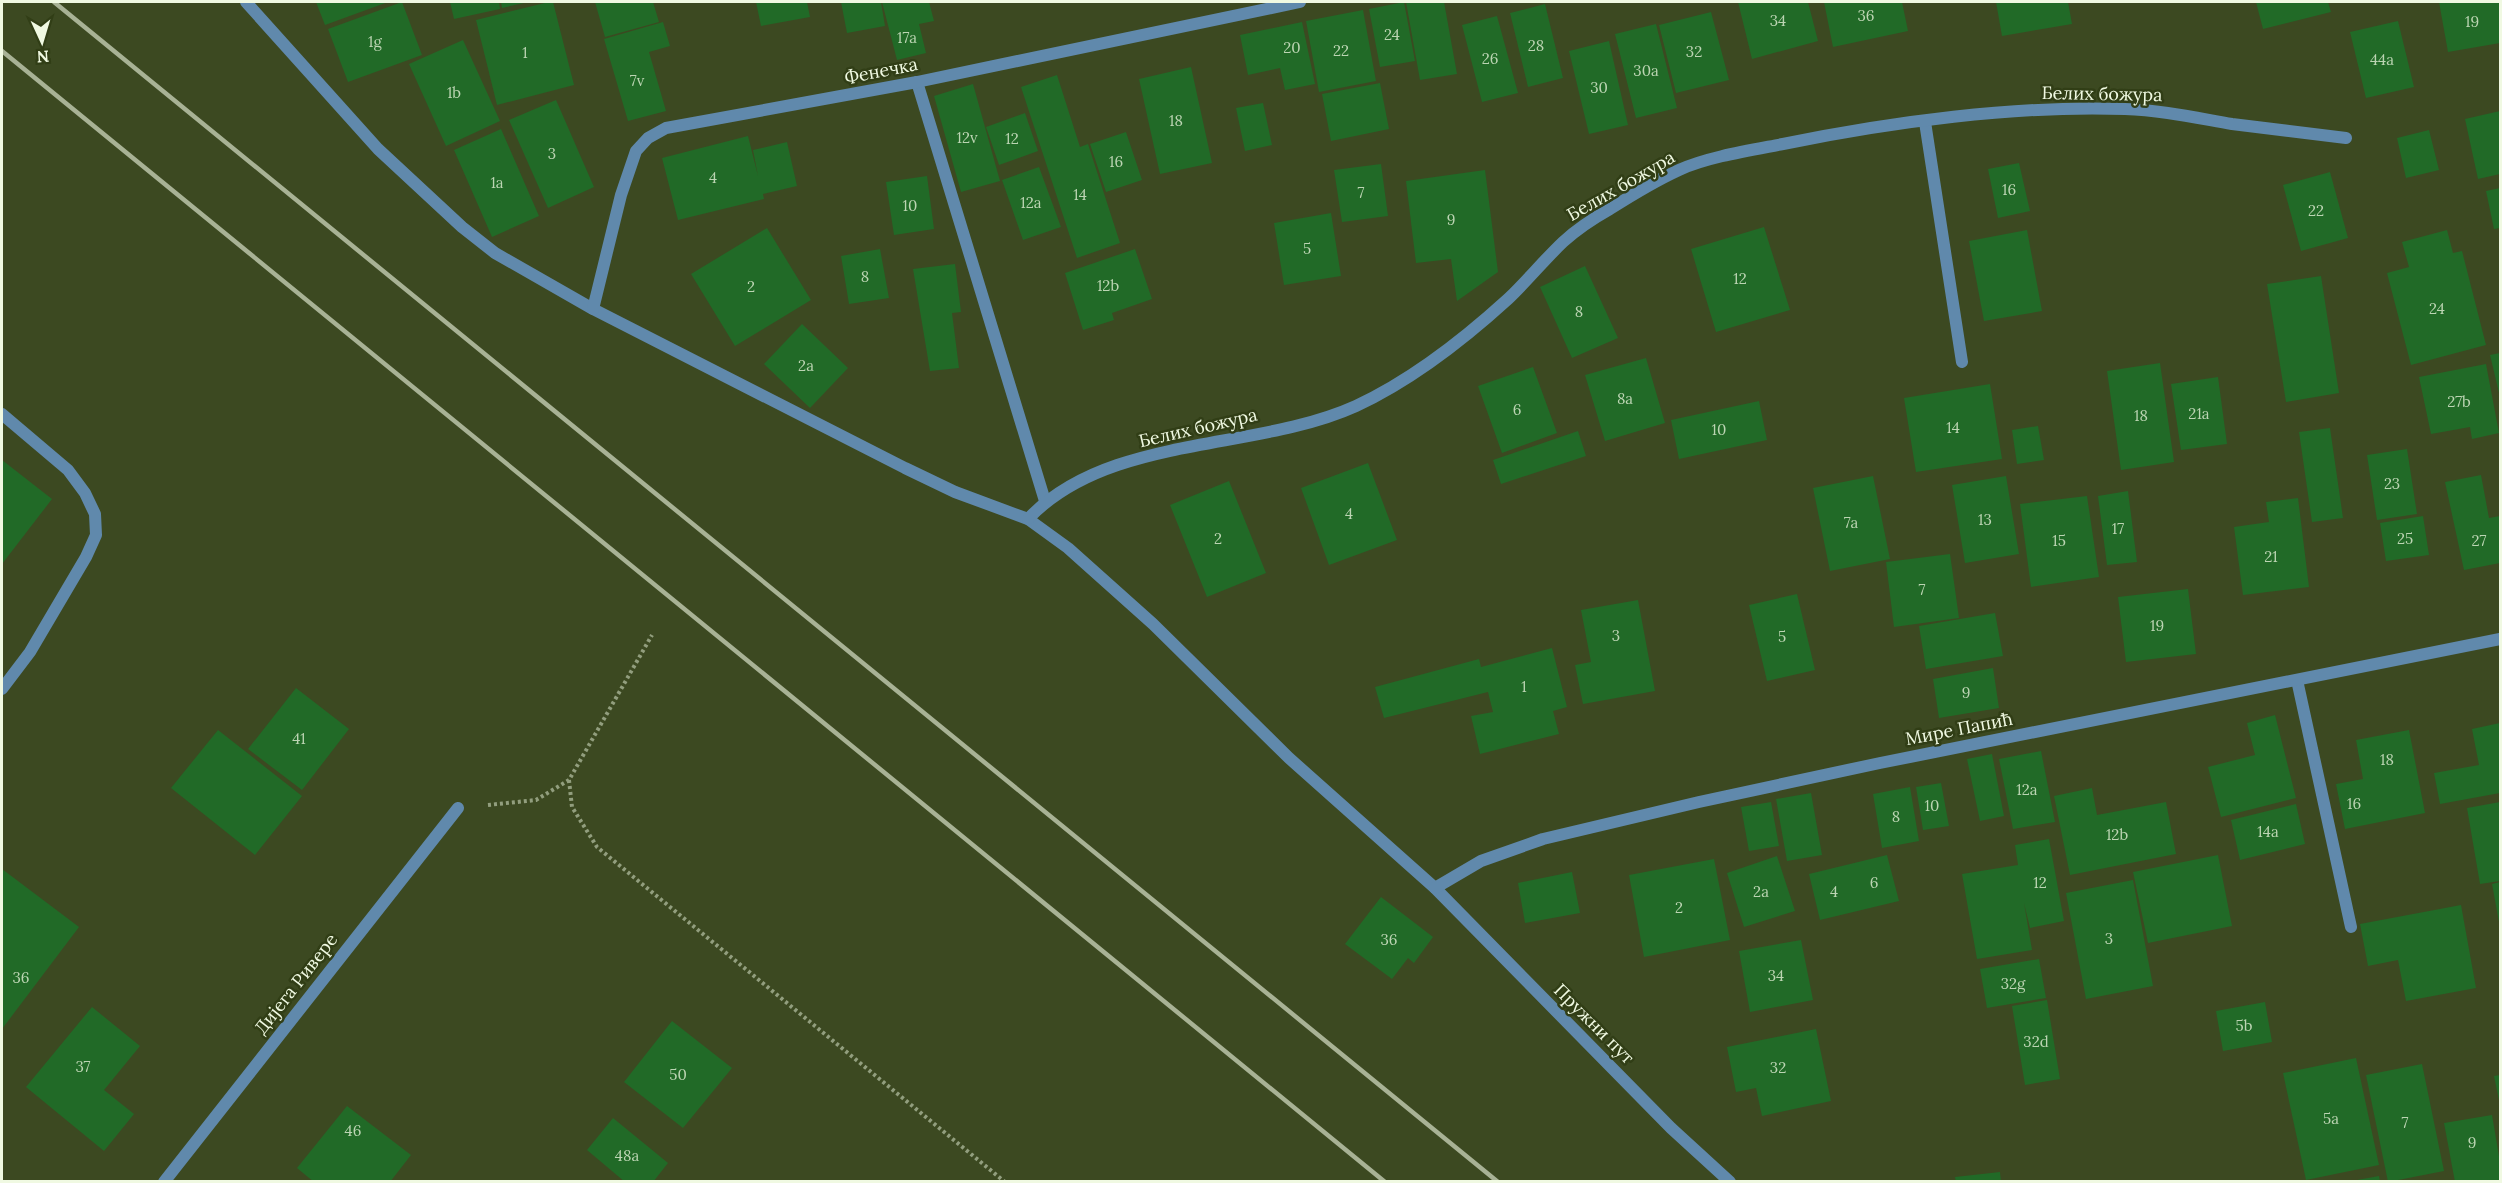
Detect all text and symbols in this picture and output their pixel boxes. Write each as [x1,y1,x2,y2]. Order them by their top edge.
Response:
house number: 36 [1857,6,1875,25]
house number: 34 [1770,11,1786,30]
north arrow [12,12,72,72]
house number: 19 [2465,12,2479,31]
house number: 24 [1384,25,1400,44]
house number: 17a [897,28,917,47]
house number: 1g [368,32,383,51]
house number: 28 [1528,36,1544,55]
house number: 20 [1283,38,1301,57]
house number: 22 [1333,41,1349,60]
house number: 32 [1686,42,1702,61]
house number: 1 [522,43,528,62]
text: N [36,47,50,67]
house number: 26 [1482,49,1498,68]
house number: 44a [2370,50,2394,69]
street label: Фенечка [842,52,920,89]
house number: 30a [1633,61,1659,80]
house number: 7v [630,71,645,90]
house number: 30 [1590,78,1608,97]
street label: Белих божура [2041,81,2163,106]
house number: 1b [447,83,461,102]
house number: 18 [1169,111,1183,130]
house number: 12v [956,128,978,147]
house number: 12 [1005,129,1019,148]
house number: 3 [548,144,556,163]
street label: Белих божура [1563,145,1679,226]
house number: 16 [1109,152,1123,171]
house number: 4 [709,168,717,187]
house number: 1a [490,173,504,192]
house number: 16 [2002,180,2016,199]
house number: 7 [1358,183,1365,202]
house number: 14 [1073,185,1087,204]
house number: 12a [1020,193,1042,212]
house number: 10 [903,196,917,215]
house number: 22 [2308,201,2324,220]
house number: 9 [1447,210,1455,229]
house number: 5 [1303,239,1311,258]
house number: 8 [861,267,869,286]
house number: 12 [1733,269,1747,288]
house number: 12b [1097,276,1119,295]
house number: 2 [747,277,755,296]
house number: 24 [2429,299,2445,318]
house number: 8 [1575,302,1583,321]
house number: 2a [798,356,814,375]
house number: 8a [1617,389,1633,408]
house number: 27b [2447,392,2471,411]
house number: 6 [1513,400,1521,419]
street label: Белих божура [1136,403,1259,452]
house number: 21a [2188,404,2210,423]
house number: 18 [2134,406,2148,425]
house number: 14 [1946,418,1960,437]
house number: 10 [1712,420,1726,439]
house number: 23 [2384,474,2400,493]
house number: 4 [1345,504,1353,523]
house number: 13 [1978,510,1992,529]
house number: 7a [1844,513,1859,532]
house number: 17 [2112,519,2124,538]
house number: 2 [1214,529,1222,548]
house number: 25 [2397,529,2413,548]
house number: 15 [2052,531,2066,550]
house number: 27 [2472,531,2487,550]
house number: 21 [2264,547,2278,566]
house number: 7 [1919,580,1926,599]
house number: 19 [2150,616,2164,635]
house number: 3 [1612,626,1620,645]
house number: 5 [1778,627,1786,646]
house number: 1 [1521,677,1527,696]
house number: 9 [1962,683,1970,702]
street label: Мире Папић [1903,707,2015,750]
house number: 41 [292,729,306,748]
house number: 18 [2380,750,2394,769]
house number: 12a [2016,780,2038,799]
house number: 16 [2347,794,2361,813]
house number: 10 [1925,796,1939,815]
house number: 8 [1892,807,1900,826]
house number: 14a [2257,822,2279,841]
house number: 12b [2106,825,2128,844]
house number: 6 [1870,873,1878,892]
house number: 12 [2033,873,2047,892]
house number: 2a [1753,882,1769,901]
house number: 4 [1830,882,1838,901]
house number: 2 [1675,898,1683,917]
street label: Дијега Ривере [249,928,342,1039]
house number: 3 [2105,929,2113,948]
house number: 36 [1380,930,1398,949]
house number: 34 [1768,966,1784,985]
house number: 36 [12,968,30,987]
house number: 32g [2001,974,2026,993]
street label: Пружни пут [1549,979,1639,1069]
house number: 5b [2236,1016,2253,1035]
house number: 32d [2023,1032,2049,1051]
house number: 37 [76,1057,91,1076]
house number: 32 [1770,1058,1786,1077]
house number: 50 [669,1065,687,1084]
house number: 5a [2323,1109,2339,1128]
house number: 7 [2402,1113,2409,1132]
house number: 46 [345,1121,361,1140]
house number: 9 [2468,1133,2476,1152]
house number: 48a [615,1146,639,1165]

